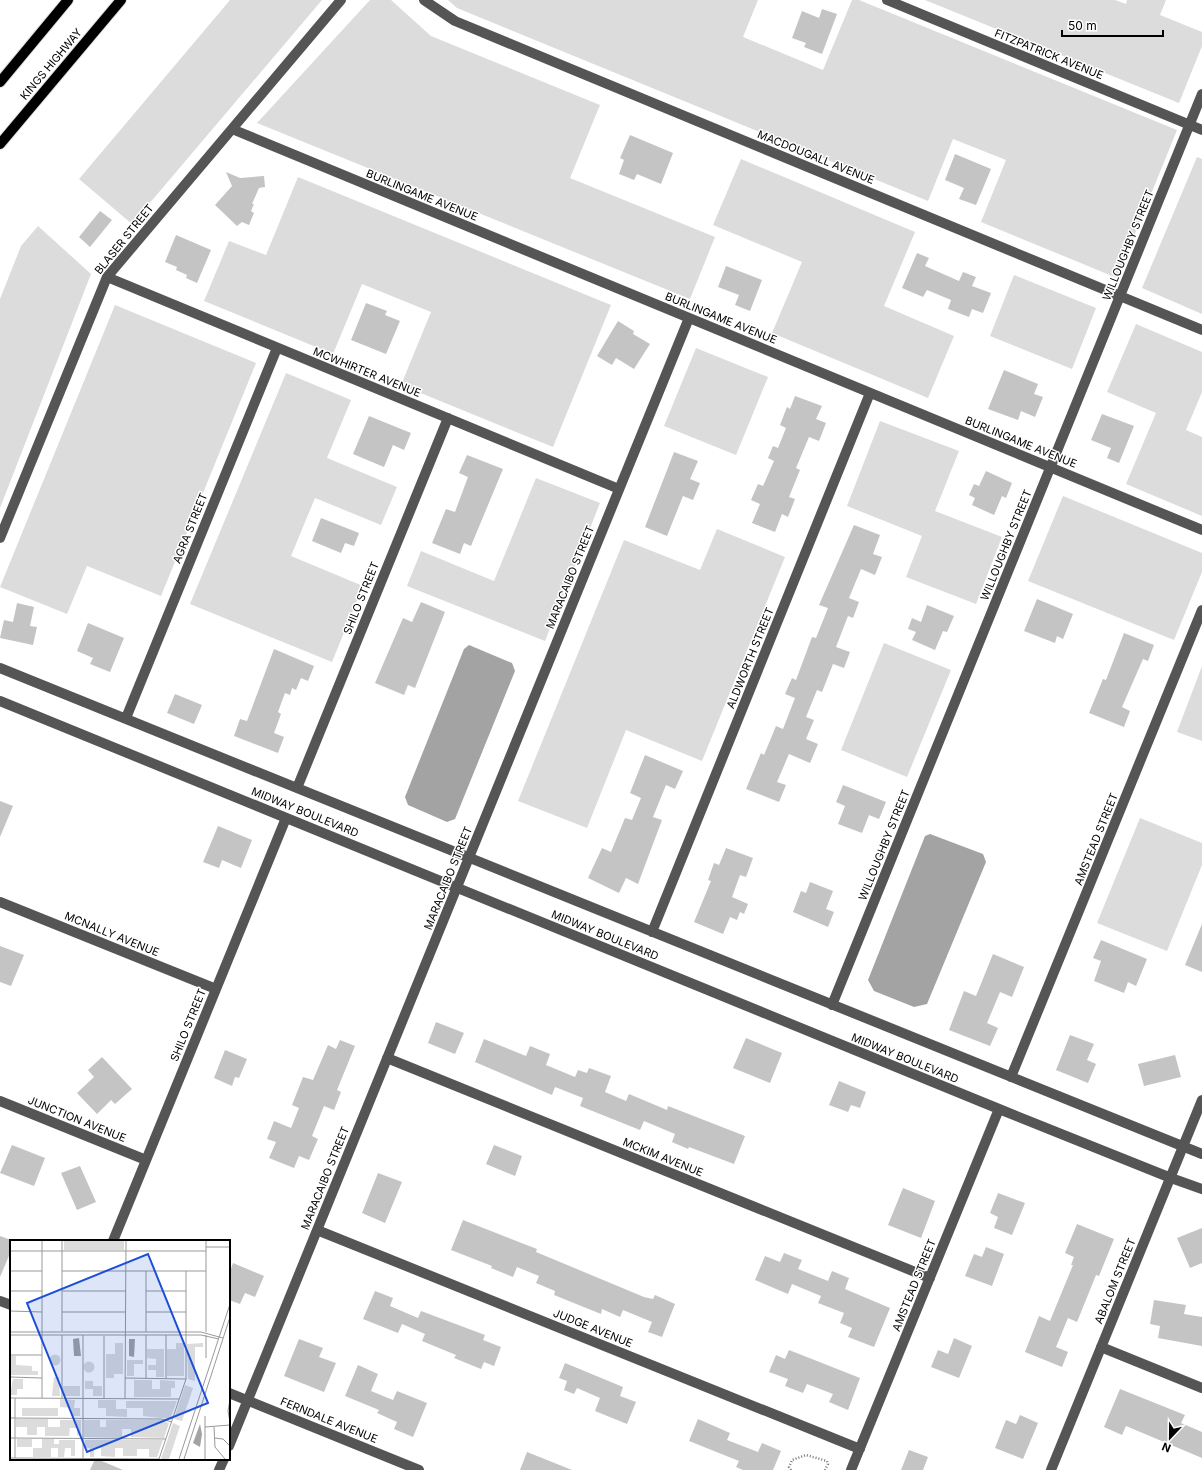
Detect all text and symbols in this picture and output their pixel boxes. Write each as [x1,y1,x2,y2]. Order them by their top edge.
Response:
scale bar [1062,12,1163,38]
text: 50 m [1068,18,1097,33]
street label: KINGS HIGHWAY [17,25,85,103]
street label: FITZPATRICK AVENUE [993,26,1105,82]
street label: MACDOUGALL AVENUE [755,127,877,187]
street label: BURLINGAME AVENUE [364,166,480,224]
street label: WILLOUGHBY STREET [1099,188,1157,302]
street label: BLASER STREET [91,201,157,277]
street label: BURLINGAME AVENUE [663,289,779,347]
street label: MCWHIRTER AVENUE [311,344,423,400]
street label: BURLINGAME AVENUE [963,413,1079,471]
street label: WILLOUGHBY STREET [977,488,1035,602]
street label: AGRA STREET [170,491,210,565]
street label: MARACAIBO STREET [543,523,597,631]
street label: SHILO STREET [340,560,382,636]
street label: ALDWORTH STREET [723,605,777,711]
street label: MIDWAY BOULEVARD [249,784,361,840]
street label: WILLOUGHBY STREET [855,788,913,902]
street label: AMSTEAD STREET [1071,791,1121,887]
street label: MARACAIBO STREET [421,824,475,932]
street label: MIDWAY BOULEVARD [549,907,661,963]
street label: MCNALLY AVENUE [63,909,161,959]
street label: SHILO STREET [167,987,209,1063]
street label: MIDWAY BOULEVARD [849,1030,961,1086]
street label: JUNCTION AVENUE [26,1093,128,1145]
street label: MARACAIBO STREET [298,1124,352,1232]
street label: MCKIM AVENUE [621,1134,705,1180]
street label: ABALOM STREET [1091,1236,1139,1326]
street label: AMSTEAD STREET [889,1237,939,1333]
inset map [10,1240,230,1460]
street label: JUDGE AVENUE [551,1306,635,1350]
street label: FERNDALE AVENUE [278,1394,380,1446]
north arrow [1150,1418,1190,1458]
text: N [1160,1439,1173,1455]

